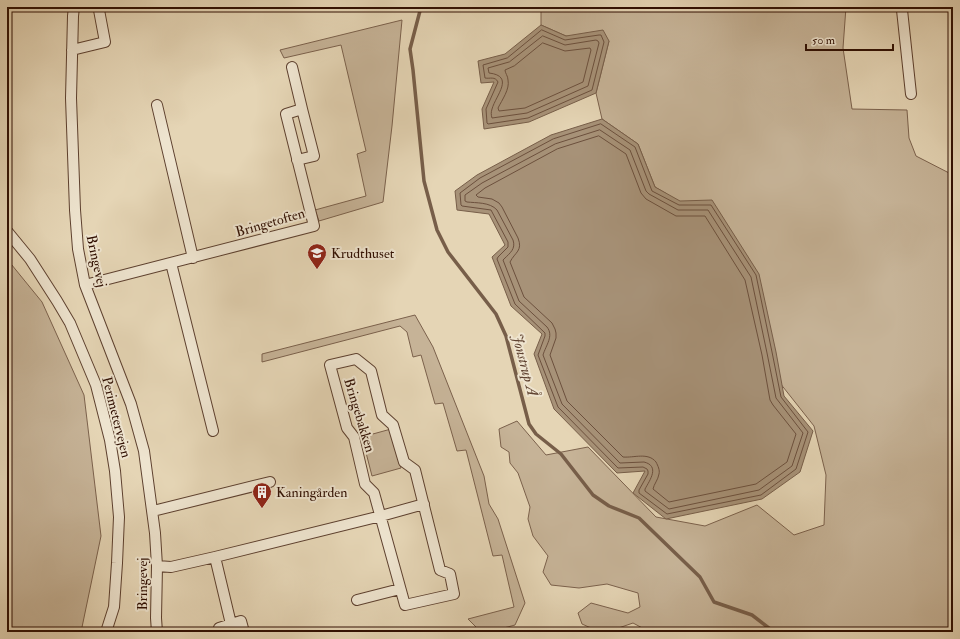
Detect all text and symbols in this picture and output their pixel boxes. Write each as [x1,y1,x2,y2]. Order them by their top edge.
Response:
scale bar [806,26,893,52]
text: 50 m [812,33,836,48]
street label: Bringetoften [233,204,307,240]
street label: Bringevej [83,233,110,289]
school or university icon: Krudthuset [306,242,328,270]
place label: Krudthuset [331,245,395,262]
water label: Jonstrup Å [507,331,543,400]
street label: Perimetervejen [98,375,135,459]
street label: Bringebakken [340,376,379,454]
building icon: Kaningården [251,481,273,509]
place label: Kaningården [276,484,347,501]
street label: Bringevej [134,557,151,611]

